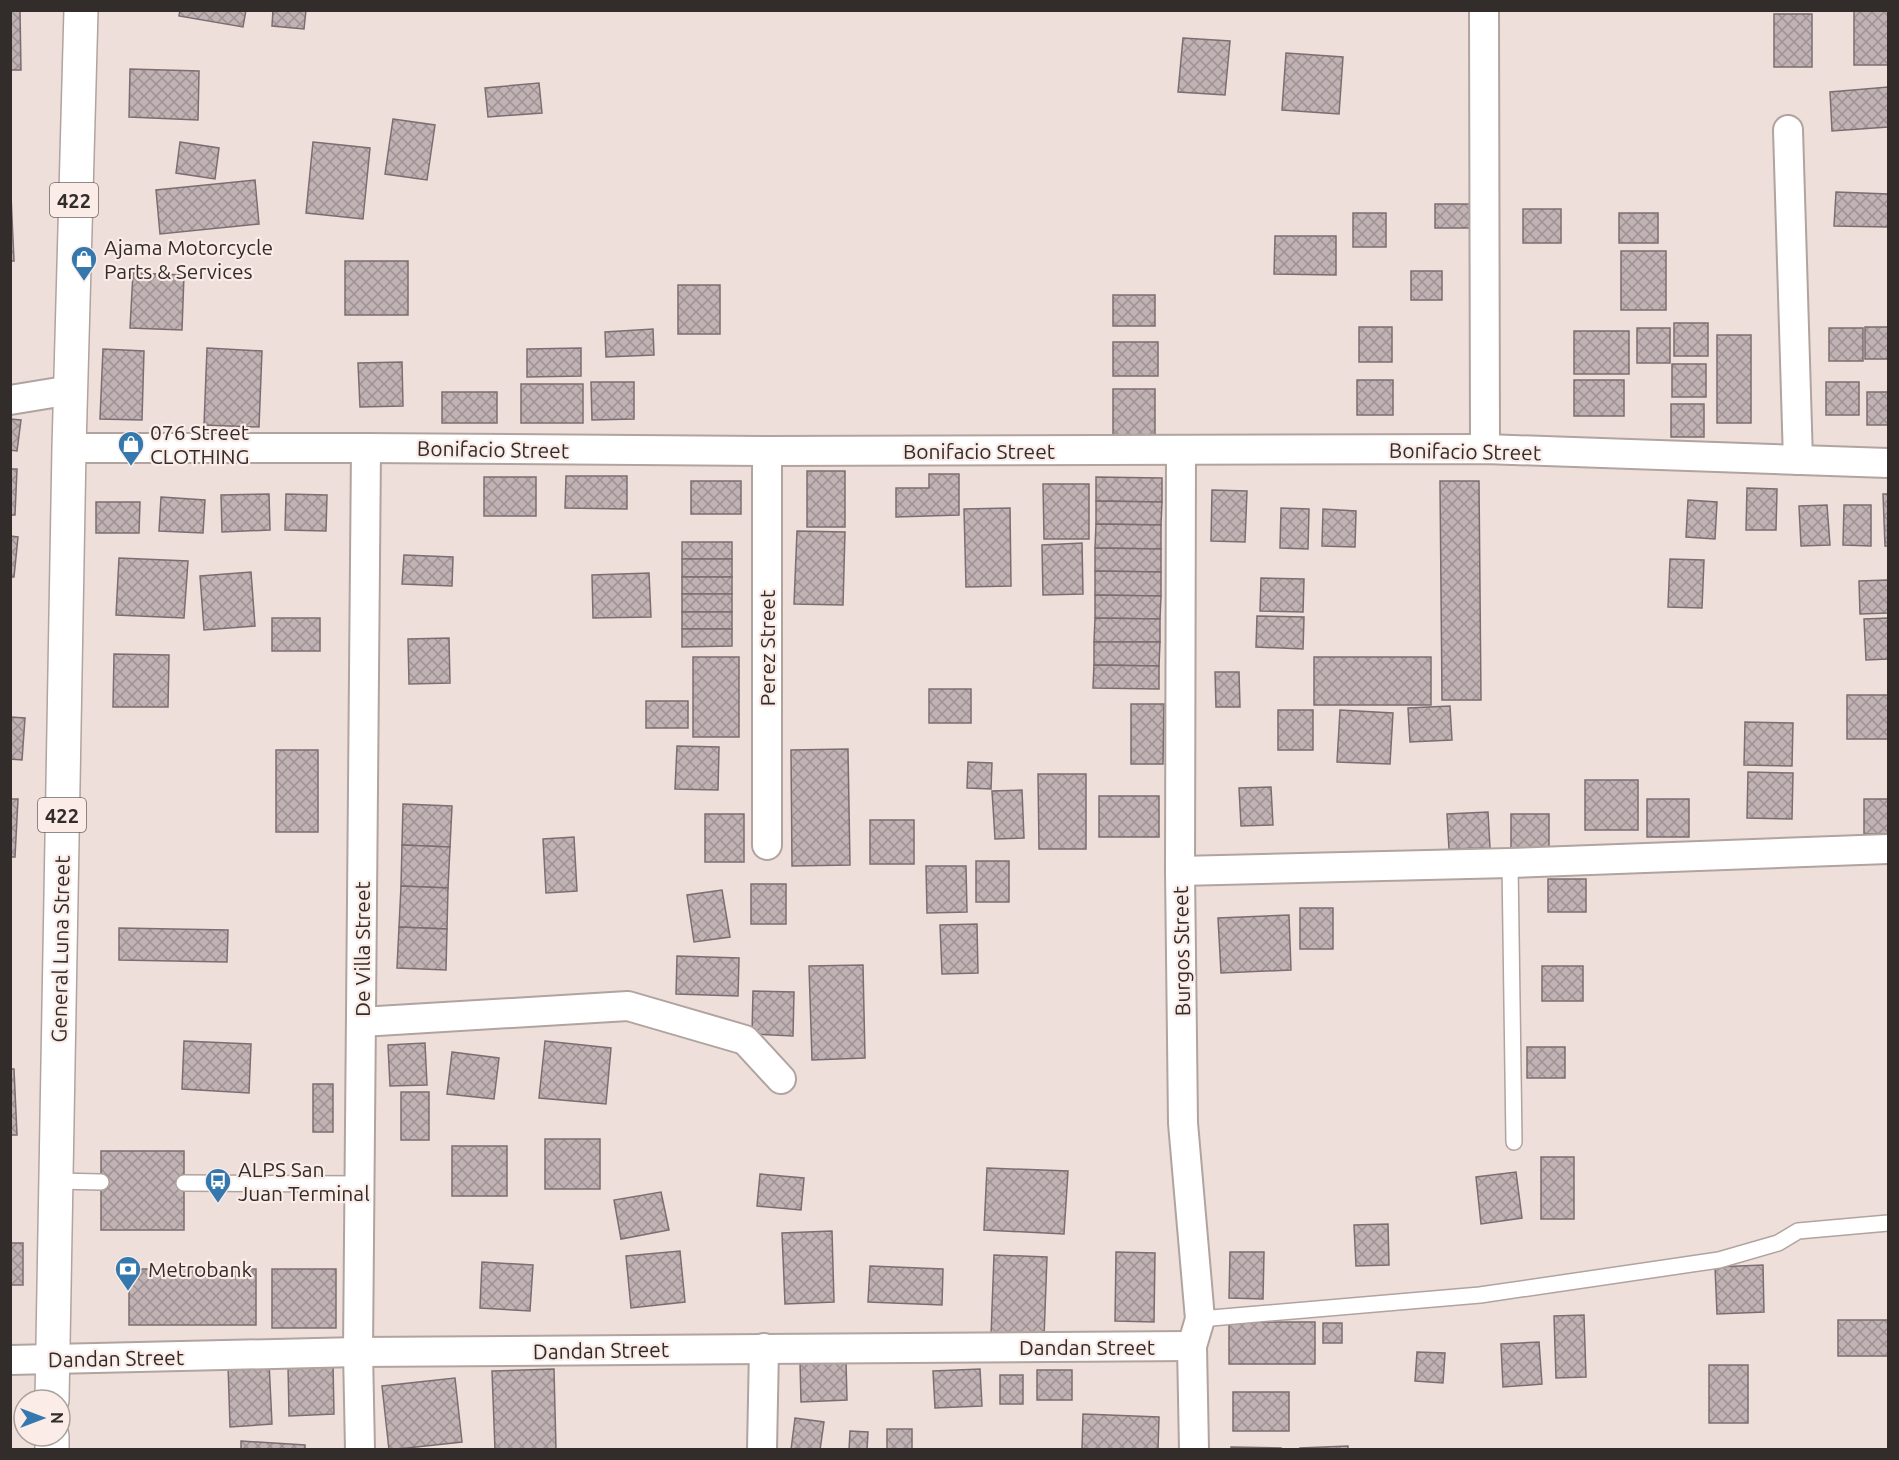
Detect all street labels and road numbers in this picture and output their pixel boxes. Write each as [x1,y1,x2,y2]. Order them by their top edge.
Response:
road number: 422 [50,183,98,217]
street label: Bonifacio Street [417,436,569,462]
street label: Bonifacio Street [1389,438,1541,464]
street label: Bonifacio Street [903,439,1055,463]
street label: Perez Street [755,590,779,706]
road number: 422 [38,798,86,832]
street label: General Luna Street [46,855,74,1043]
street label: De Villa Street [350,881,374,1017]
street label: Burgos Street [1168,886,1194,1016]
street label: Dandan Street [1019,1335,1155,1359]
street label: Dandan Street [533,1337,669,1363]
street label: Dandan Street [48,1345,184,1371]

